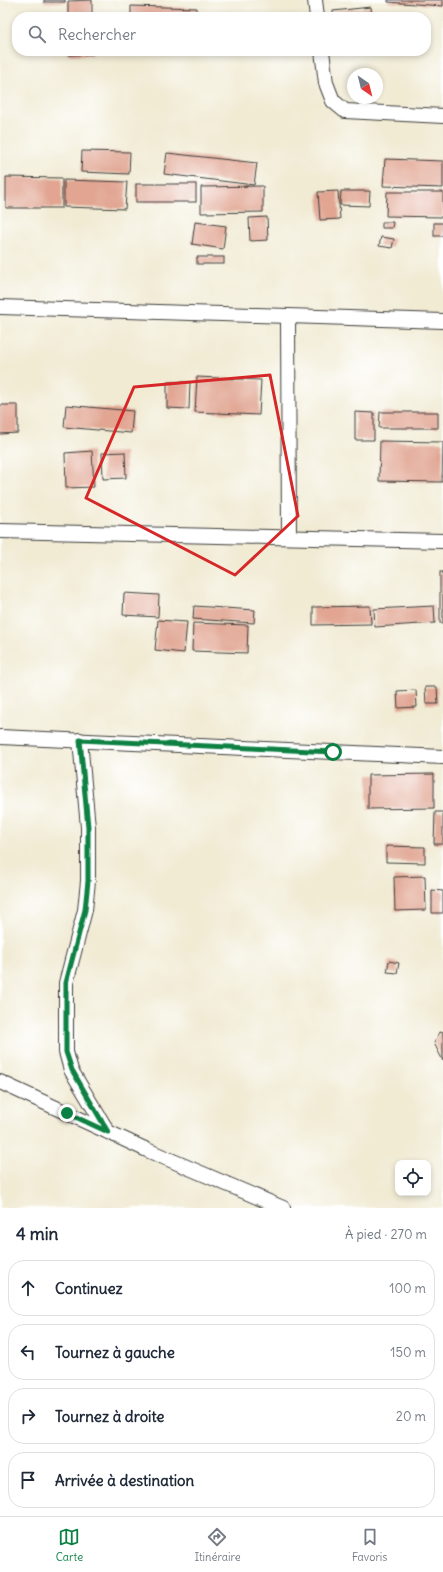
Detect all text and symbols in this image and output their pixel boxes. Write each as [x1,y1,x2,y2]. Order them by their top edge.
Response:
search box [12,12,431,56]
icon: search [26,23,48,45]
text: Rechercher [58,25,136,44]
north arrow [347,68,383,104]
route start [324,743,342,761]
route end [58,1104,76,1122]
map controls [395,1160,431,1196]
button: locate [395,1160,431,1196]
text: 4 min [16,1223,58,1245]
text: À pied · 270 m [345,1226,427,1243]
icon: ahead [17,1277,39,1299]
text: Continuez [55,1279,123,1298]
text: 100 m [389,1280,426,1297]
icon: left [17,1341,39,1363]
text: Tournez à gauche [55,1343,175,1362]
text: 150 m [390,1344,426,1361]
icon: right [17,1405,39,1427]
text: Tournez à droite [55,1407,164,1426]
text: 20 m [396,1408,426,1425]
icon: arrive [17,1469,39,1491]
text: Arrivée à destination [55,1471,194,1490]
tab: Carte [56,1526,83,1564]
tab: Itinéraire [194,1526,241,1564]
tab: Favoris [352,1526,387,1564]

